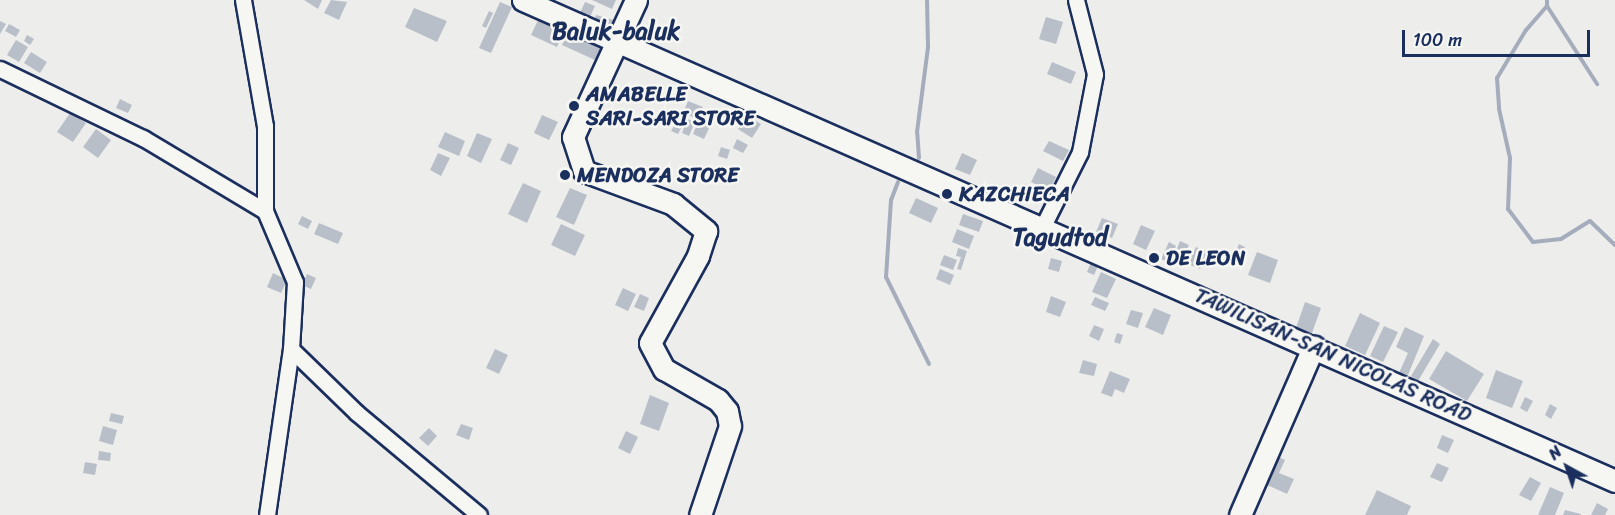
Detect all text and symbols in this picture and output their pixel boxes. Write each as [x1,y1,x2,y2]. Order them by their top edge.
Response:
district label: Baluk-baluk [552,18,680,46]
scale bar [1405,18,1592,56]
text: 100 m [1413,24,1462,56]
place label: AMABELLE SARI-SARI STORE [586,81,755,131]
marker: AMABELLE SARI-SARI STORE [567,99,581,113]
place label: MENDOZA STORE [577,162,739,188]
marker: MENDOZA STORE [558,168,572,182]
place label: KAZCHIECA [959,181,1070,207]
marker: KAZCHIECA [940,187,954,201]
district label: Tagudtod [1012,224,1108,252]
place label: DE LEON [1166,245,1245,271]
marker: DE LEON [1147,251,1161,265]
street label: TAWILISAN-SAN NICOLAS ROAD [1190,282,1476,428]
north arrow [1537,437,1597,497]
text: N [1542,438,1569,468]

